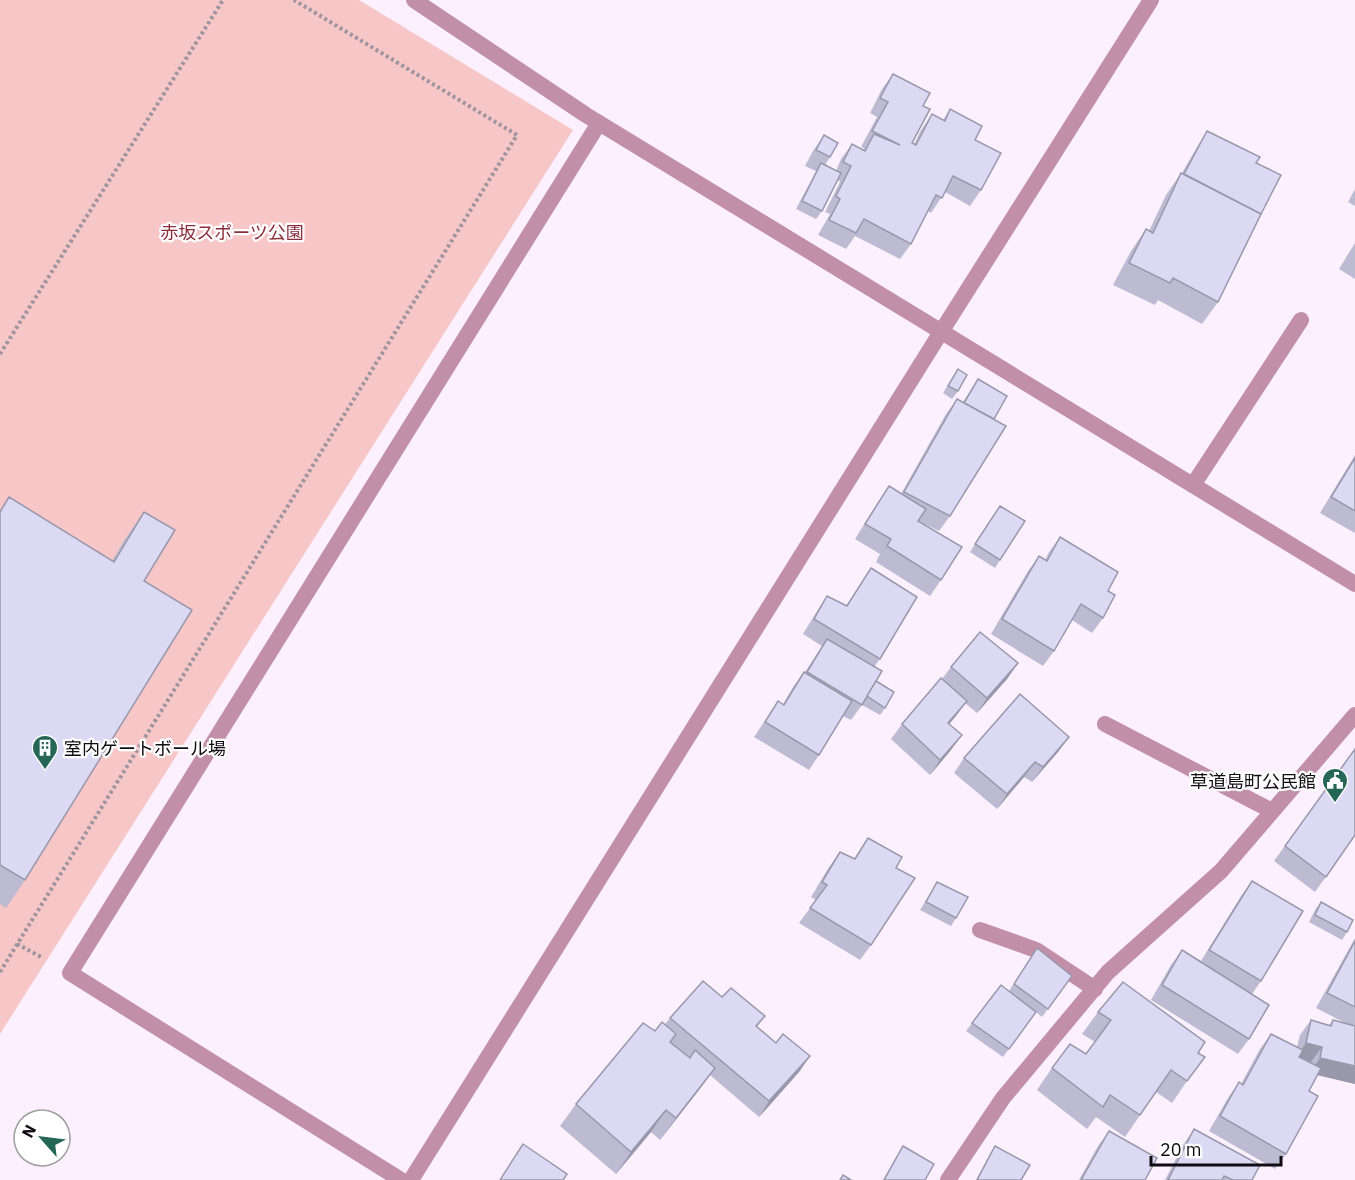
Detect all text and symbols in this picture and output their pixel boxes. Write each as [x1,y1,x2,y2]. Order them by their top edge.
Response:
park label: 赤坂スポーツ公園 [160,221,304,244]
building icon: 室内ゲートボール場 [30,733,60,771]
place label: 室内ゲートボール場 [64,737,226,760]
public building icon: 草道島町公民館 [1320,766,1350,804]
place label: 草道島町公民館 [1190,770,1316,793]
north arrow [12,1108,72,1168]
text: N [17,1121,40,1141]
scale bar [1151,1129,1282,1167]
text: 20 m [1160,1138,1202,1161]

